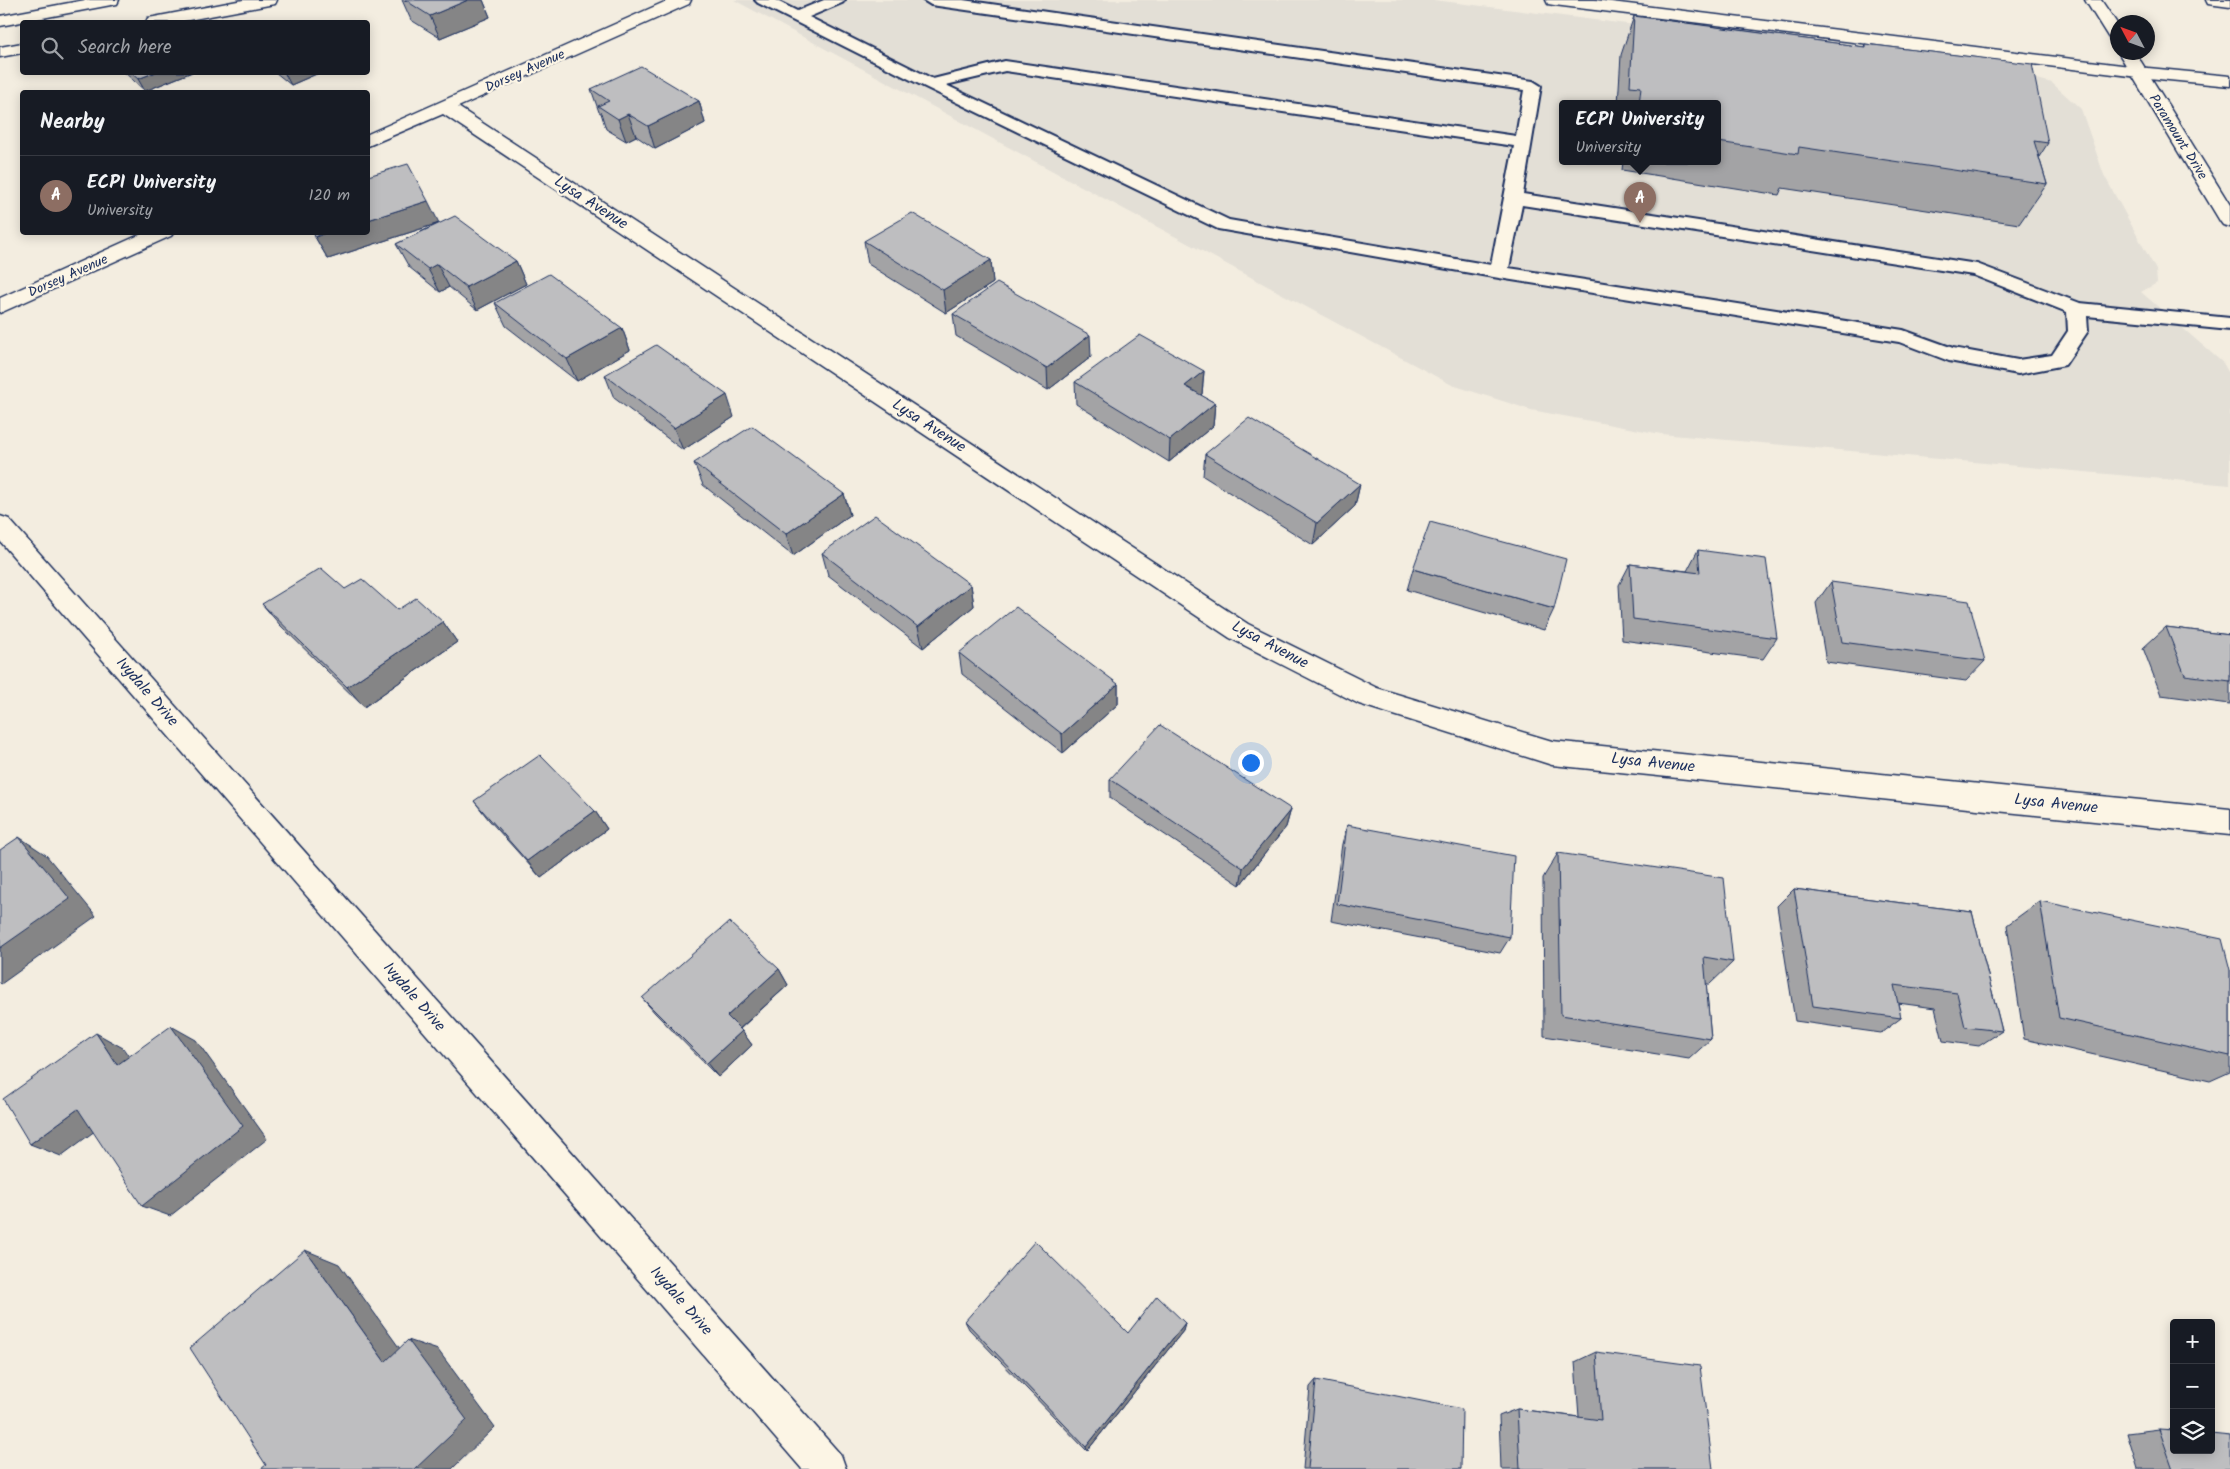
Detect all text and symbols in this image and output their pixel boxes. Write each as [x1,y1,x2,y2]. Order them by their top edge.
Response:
north arrow [2110,15,2155,60]
search box [20,20,370,75]
text: Search here [78,33,172,63]
icon: search [38,34,66,62]
street label: Dorsey Avenue [481,43,569,98]
street label: Paramount Drive [2143,90,2213,185]
popup [1559,100,1721,165]
text: ECPI University [1575,105,1705,135]
text: Nearby [40,106,105,139]
text: University [1575,135,1641,160]
text: ECPI University [87,168,216,198]
street label: Lysa Avenue [549,170,633,236]
pin: A [1624,182,1656,223]
text: A [51,183,61,208]
text: 120 m [309,183,350,208]
text: University [87,198,152,223]
street label: Dorsey Avenue [24,248,112,303]
street label: Lysa Avenue [887,393,971,459]
street label: Lysa Avenue [1227,614,1313,676]
street label: Ivydale Drive [109,651,185,733]
street label: Lysa Avenue [1610,746,1696,780]
your location [1238,750,1264,776]
street label: Lysa Avenue [2013,787,2099,821]
street label: Ivydale Drive [376,956,452,1038]
street label: Ivydale Drive [643,1260,719,1342]
map controls [2170,1319,2215,1454]
button: + [2170,1319,2215,1364]
button: − [2170,1364,2215,1409]
button: layers [2170,1409,2215,1454]

